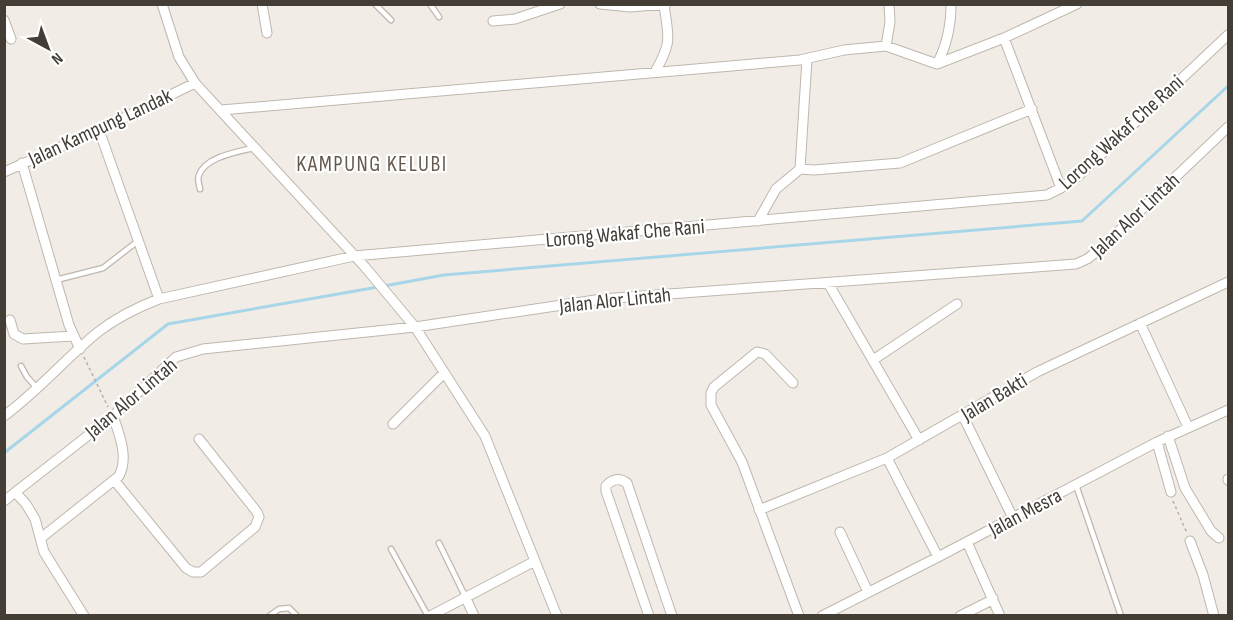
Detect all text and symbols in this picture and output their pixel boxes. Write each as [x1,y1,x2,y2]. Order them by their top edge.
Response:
north arrow [18,18,78,78]
text: N [47,48,66,68]
street label: Lorong Wakaf Che Rani [1054,70,1189,195]
street label: Jalan Kampung Landak [24,83,176,172]
district label: KAMPUNG KELUBI [296,151,448,178]
street label: Jalan Alor Lintah [1085,168,1185,263]
street label: Lorong Wakaf Che Rani [545,214,706,253]
street label: Jalan Alor Lintah [557,282,672,319]
street label: Jalan Alor Lintah [80,353,182,445]
street label: Jalan Bakti [956,368,1032,427]
street label: Jalan Mesra [984,483,1066,542]

